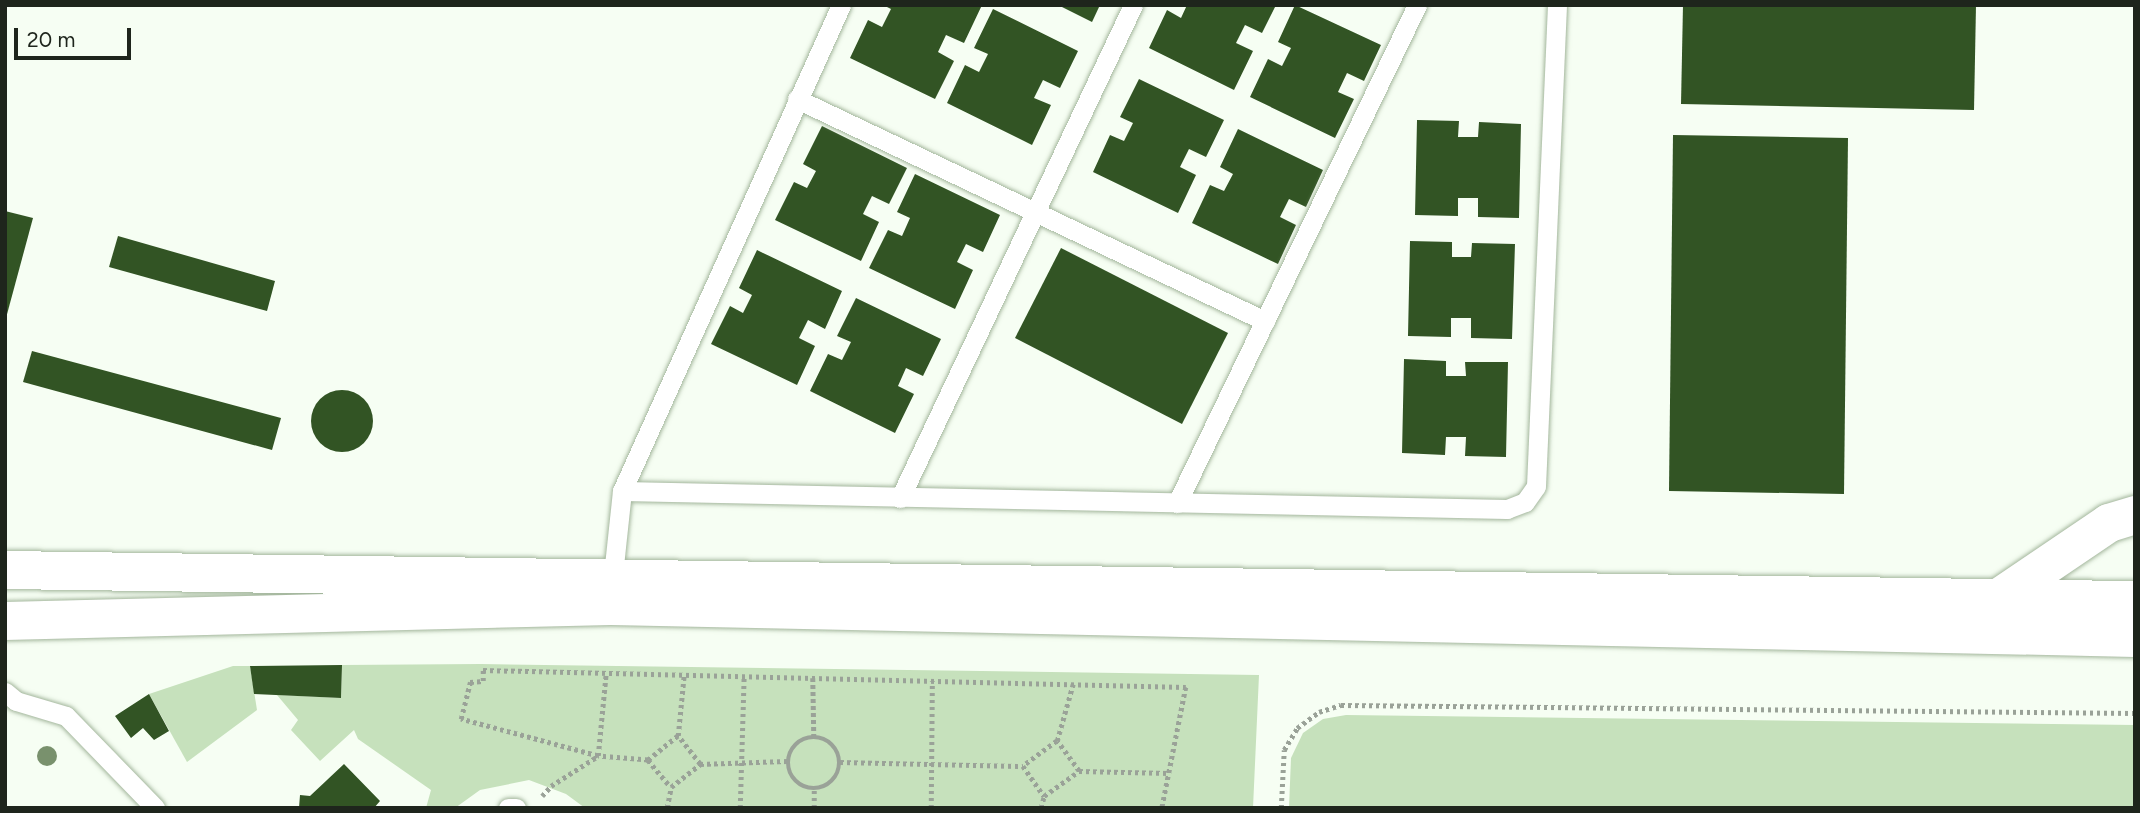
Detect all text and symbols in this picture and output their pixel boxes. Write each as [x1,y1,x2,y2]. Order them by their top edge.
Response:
scale bar [18,14,135,58]
text: 20 m [27,27,75,52]

